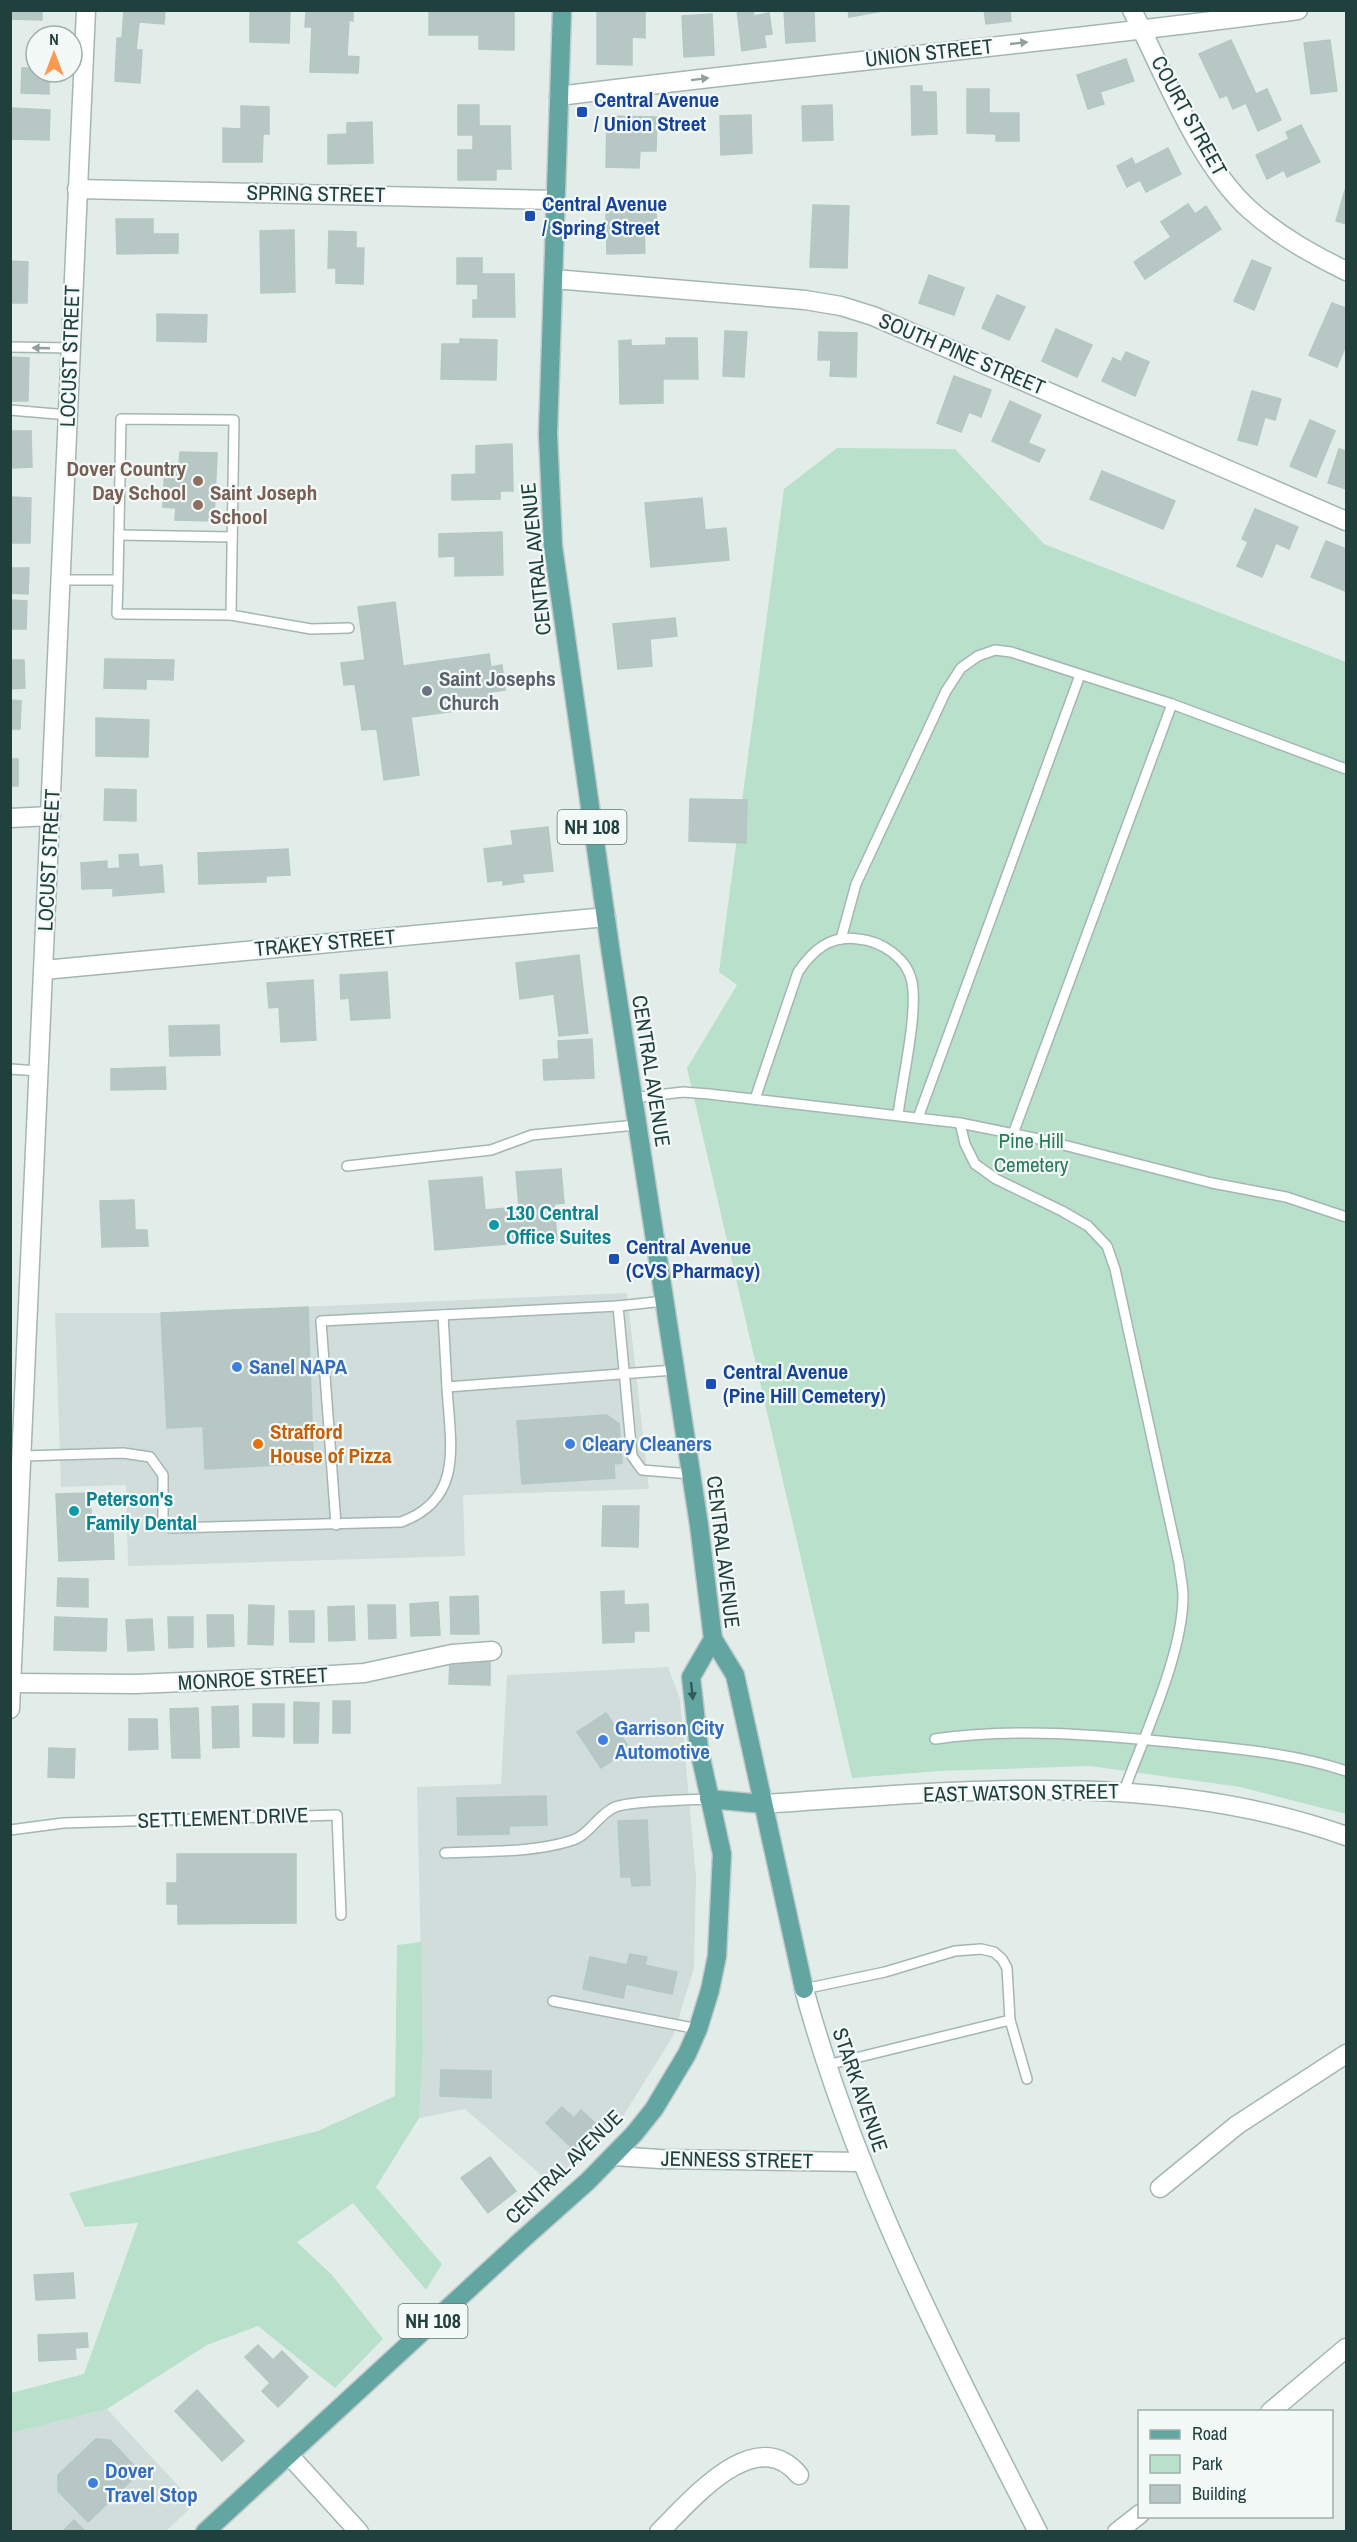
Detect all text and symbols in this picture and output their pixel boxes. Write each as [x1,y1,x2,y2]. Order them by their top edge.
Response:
north arrow [24,24,84,84]
text: N [49,28,59,50]
street label: UNION STREET [864,31,995,74]
one-way arrow [1010,38,1029,48]
street label: COURT STREET [1144,50,1235,182]
one-way arrow [691,75,710,84]
place label: Central Avenue / Union Street [594,85,719,138]
marker: Central Avenue / Union Street [575,105,589,119]
street label: SPRING STREET [246,178,386,209]
place label: Central Avenue / Spring Street [542,189,667,242]
marker: Central Avenue / Spring Street [523,209,537,223]
street label: LOCUST STREET [53,284,86,428]
street label: SOUTH PINE STREET [875,305,1050,402]
one-way arrow [31,343,50,352]
place label: Dover Country Day School [66,454,186,507]
marker: Dover Country Day School [191,474,205,488]
place label: Saint Joseph School [210,478,317,531]
street label: CENTRAL AVENUE [513,481,558,637]
marker: Saint Joseph School [191,498,205,512]
place label: Saint Josephs Church [439,664,556,717]
marker: Saint Josephs Church [420,684,434,698]
street label: LOCUST STREET [30,788,67,932]
road number: NH 108 [558,810,626,844]
street label: TRAKEY STREET [253,922,397,963]
street label: CENTRAL AVENUE [625,993,678,1149]
park label: Pine Hill Cemetery [994,1126,1069,1179]
place label: 130 Central Office Suites [506,1198,611,1251]
marker: 130 Central Office Suites [487,1218,501,1232]
place label: Central Avenue (CVS Pharmacy) [626,1232,760,1285]
marker: Central Avenue (CVS Pharmacy) [607,1252,621,1266]
place label: Sanel NAPA [249,1352,348,1381]
place label: Central Avenue (Pine Hill Cemetery) [723,1357,886,1410]
marker: Sanel NAPA [230,1360,244,1374]
marker: Central Avenue (Pine Hill Cemetery) [704,1377,718,1391]
place label: Strafford House of Pizza [270,1417,392,1470]
place label: Cleary Cleaners [582,1429,712,1458]
marker: Strafford House of Pizza [251,1437,265,1451]
marker: Cleary Cleaners [563,1437,577,1451]
street label: CENTRAL AVENUE [700,1474,747,1630]
place label: Peterson's Family Dental [86,1484,197,1537]
marker: Peterson's Family Dental [67,1504,81,1518]
street label: MONROE STREET [177,1660,329,1697]
one-way arrow [687,1681,697,1700]
place label: Garrison City Automotive [615,1713,725,1766]
marker: Garrison City Automotive [596,1733,610,1747]
street label: EAST WATSON STREET [923,1776,1120,1809]
street label: SETTLEMENT DRIVE [137,1800,309,1835]
street label: STARK AVENUE [826,2024,895,2156]
street label: CENTRAL AVENUE [499,2103,629,2230]
street label: JENNESS STREET [661,2144,814,2175]
road number: NH 108 [398,2304,468,2338]
legend [1138,2410,1333,2518]
text: Road [1192,2421,1227,2446]
text: Park [1192,2451,1223,2476]
place label: Dover Travel Stop [105,2456,198,2509]
marker: Dover Travel Stop [86,2476,100,2490]
text: Building [1192,2481,1247,2506]

